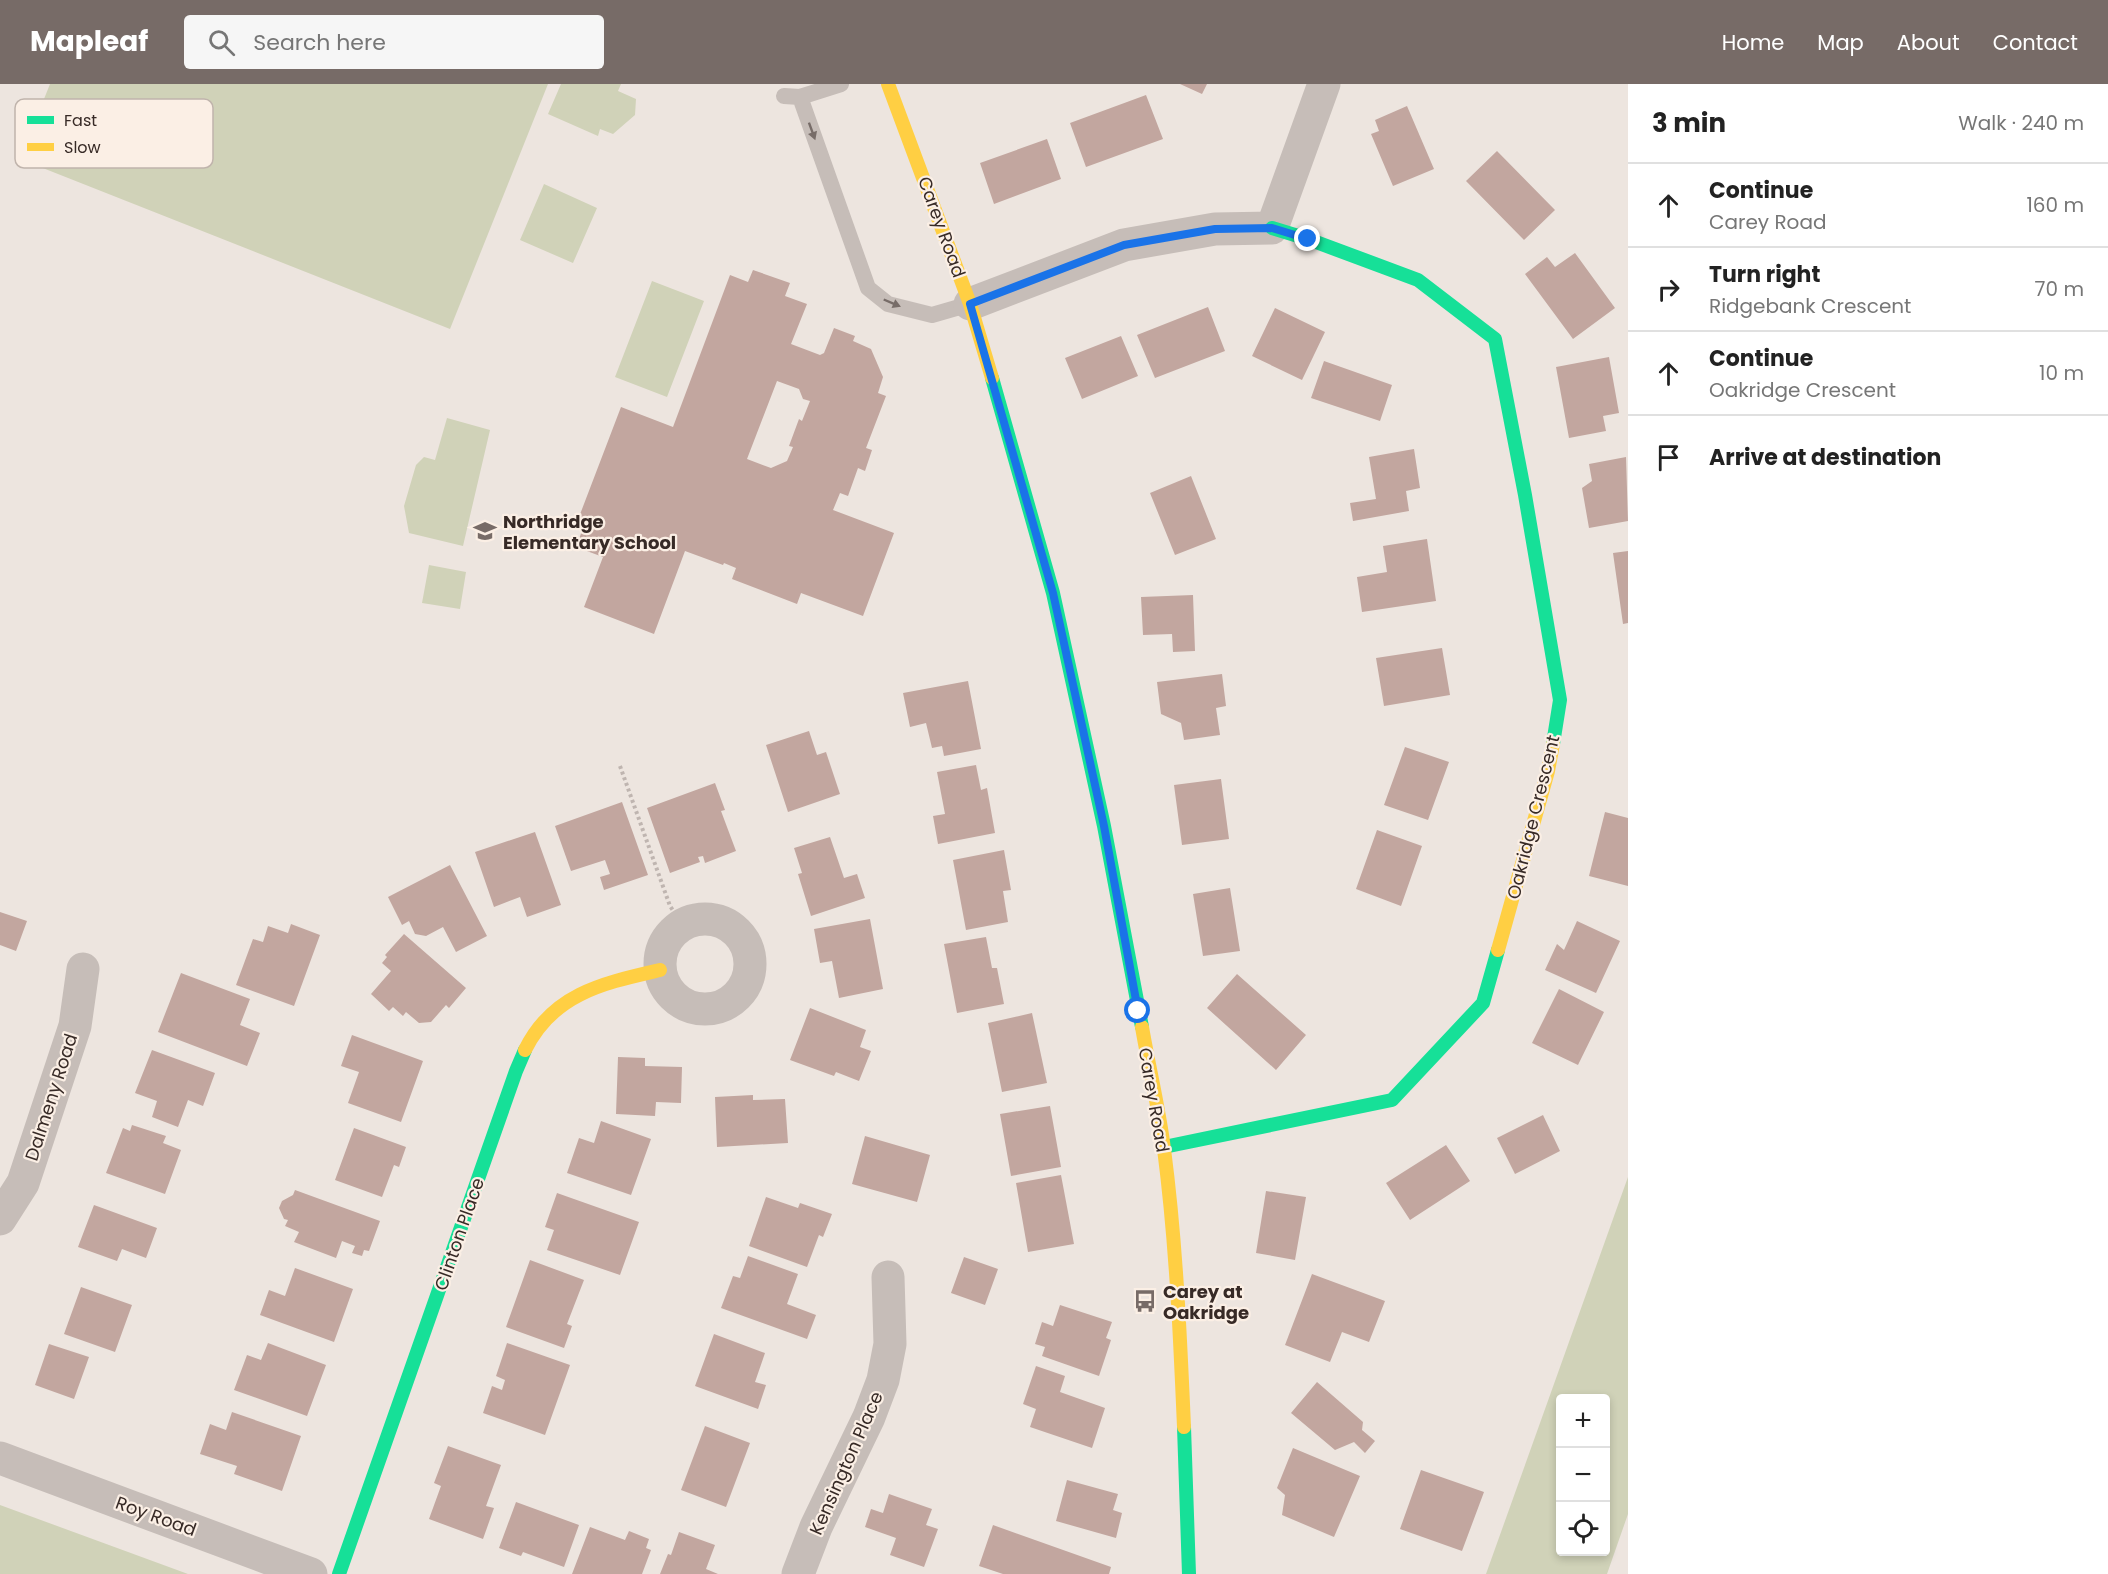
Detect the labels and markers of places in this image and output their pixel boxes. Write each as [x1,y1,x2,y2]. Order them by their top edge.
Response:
place label: Northridge Elementary School [503,509,676,555]
school or university icon: Northridge Elementary School [472,518,498,544]
place label: Carey at Oakridge [1163,1279,1249,1325]
bus stop icon: Carey at Oakridge [1132,1288,1158,1314]

